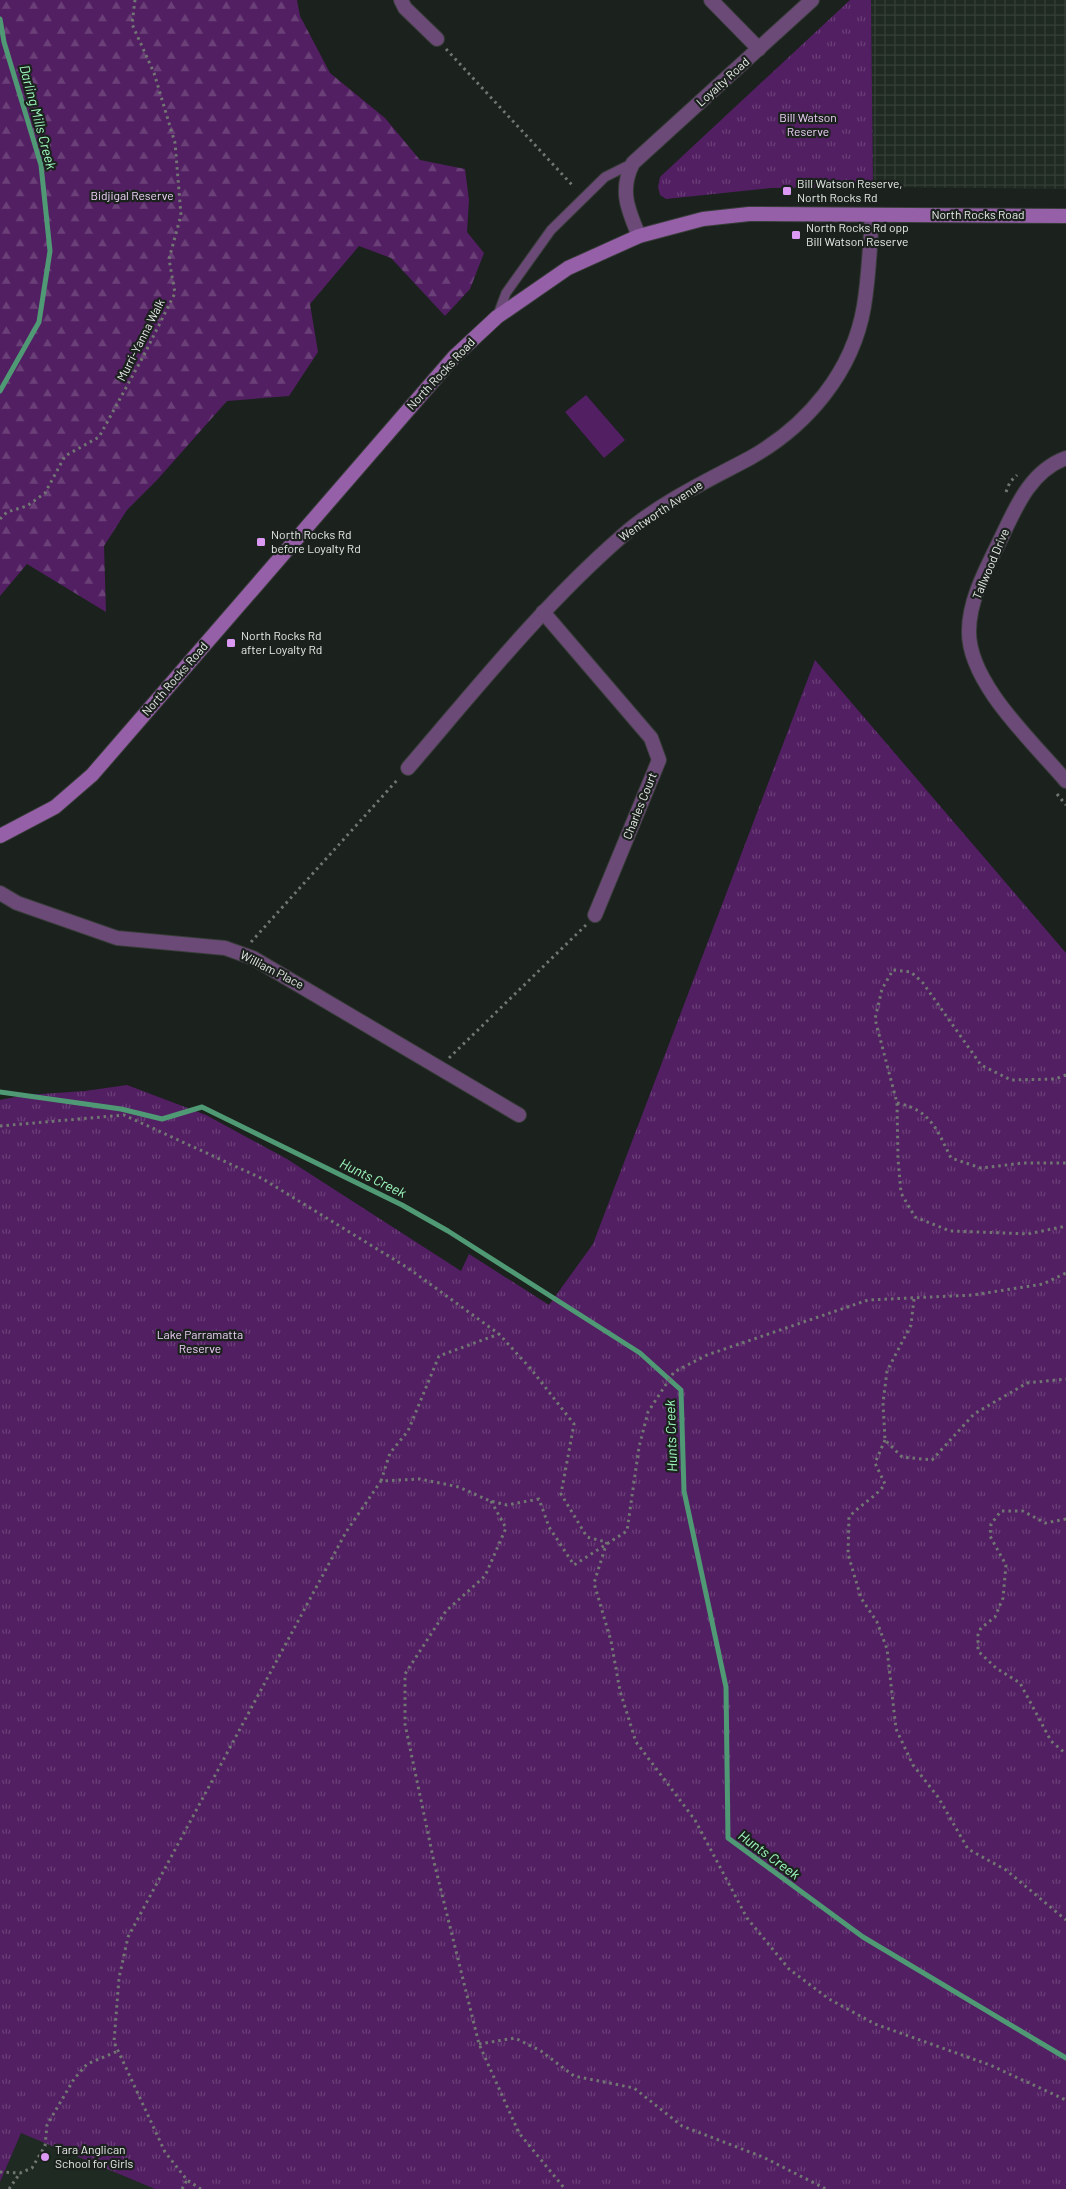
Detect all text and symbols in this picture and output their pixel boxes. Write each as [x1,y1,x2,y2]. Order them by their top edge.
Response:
street label: Loyalty Road [693,54,752,109]
water label: Darling Mills Creek [16,63,61,171]
park label: Bill Watson Reserve [779,110,837,138]
place label: Bill Watson Reserve, North Rocks Rd [797,176,902,204]
marker: Bill Watson Reserve, North Rocks Rd [781,185,793,197]
park label: Bidjigal Reserve [90,188,174,202]
street label: North Rocks Road [931,207,1025,221]
place label: North Rocks Rd opp Bill Watson Reserve [806,220,909,248]
marker: North Rocks Rd opp Bill Watson Reserve [790,229,802,241]
street label: Murri-Yanna Walk [113,296,167,383]
street label: North Rocks Road [403,334,477,412]
street label: Wentworth Avenue [616,477,705,543]
street label: Tallwood Drive [969,526,1011,601]
place label: North Rocks Rd before Loyalty Rd [271,527,361,555]
marker: North Rocks Rd before Loyalty Rd [255,536,267,548]
place label: North Rocks Rd after Loyalty Rd [241,628,322,656]
marker: North Rocks Rd after Loyalty Rd [225,637,237,649]
street label: North Rocks Road [138,639,210,718]
street label: Charles Court [619,770,659,841]
street label: William Place [238,947,306,991]
water label: Hunts Creek [337,1154,410,1201]
park label: Lake Parramatta Reserve [157,1327,243,1355]
water label: Hunts Creek [661,1400,680,1472]
water label: Hunts Creek [735,1827,804,1883]
place label: Tara Anglican School for Girls [55,2142,133,2170]
marker: Tara Anglican School for Girls [39,2151,51,2163]

